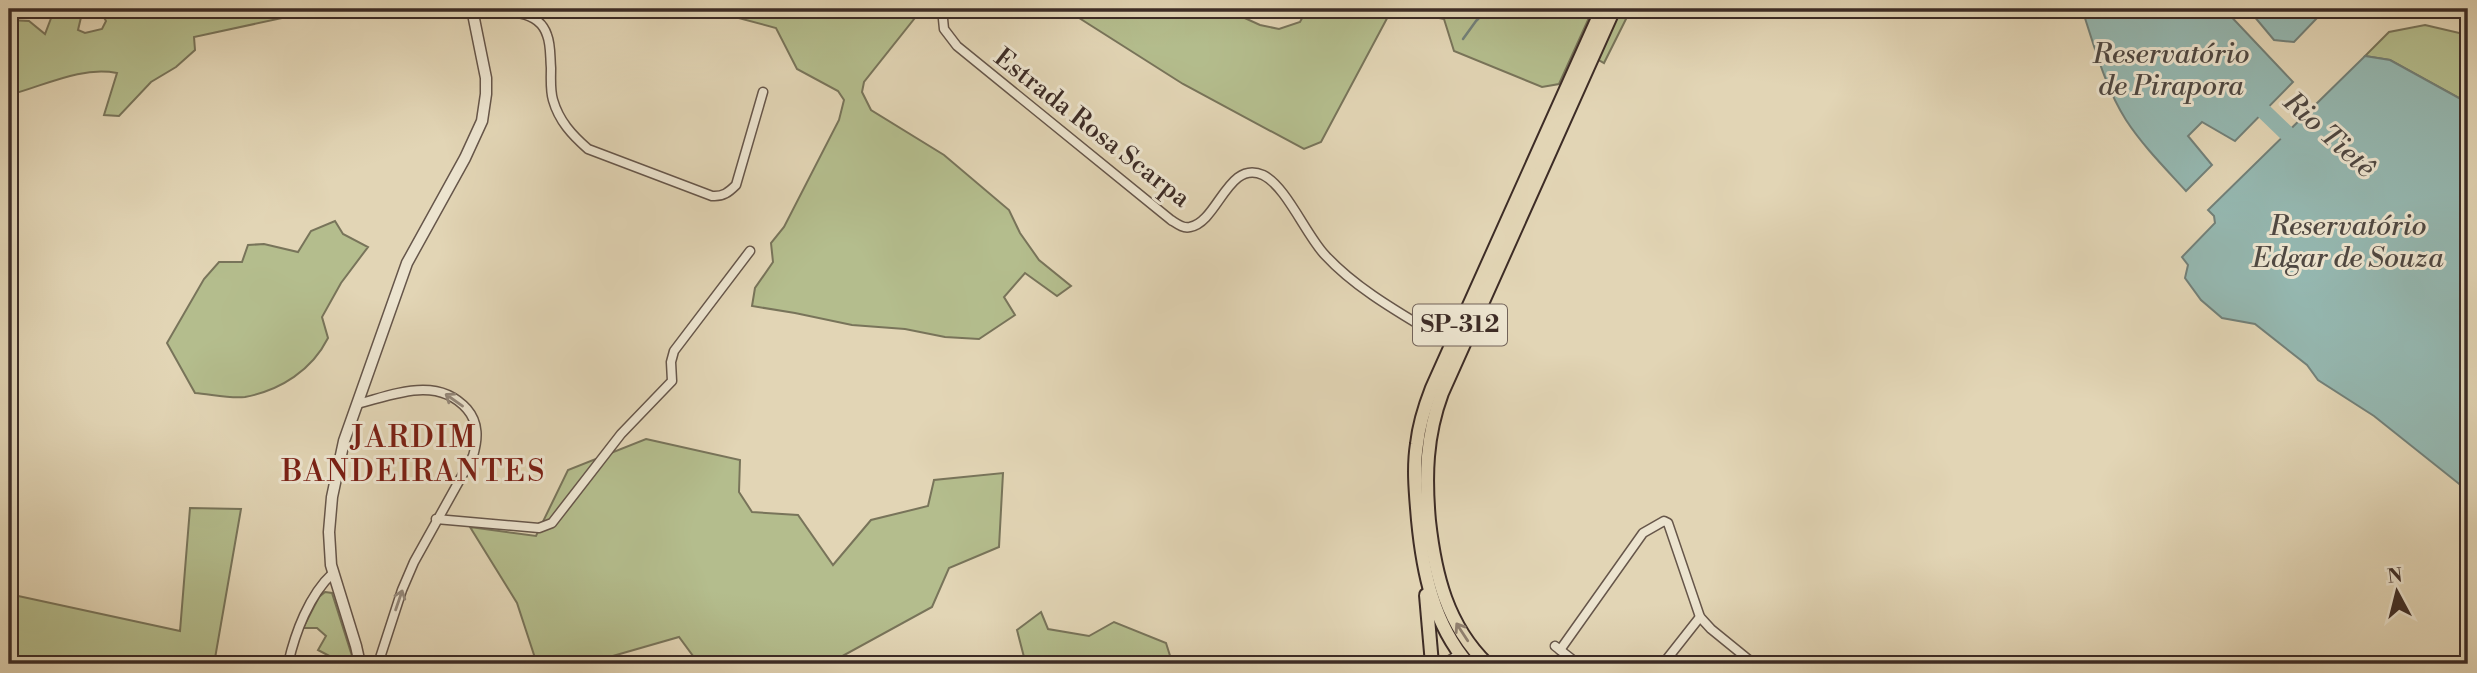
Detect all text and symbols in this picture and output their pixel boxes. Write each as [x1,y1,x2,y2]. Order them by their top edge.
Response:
water label: Reservatório de Pirapora [2092,37,2249,104]
street label: Estrada Rosa Scarpa [988,42,1197,215]
water label: Rio Tietê [2275,84,2383,186]
water label: Reservatório Edgar de Souza [2250,209,2444,276]
road number: SP-312 [1413,304,1507,346]
one-way arrow [445,393,464,407]
district label: JARDIM BANDEIRANTES [280,419,547,491]
north arrow [2362,558,2432,628]
text: N [2386,563,2404,589]
one-way arrow [394,589,406,611]
one-way arrow [1454,623,1469,642]

